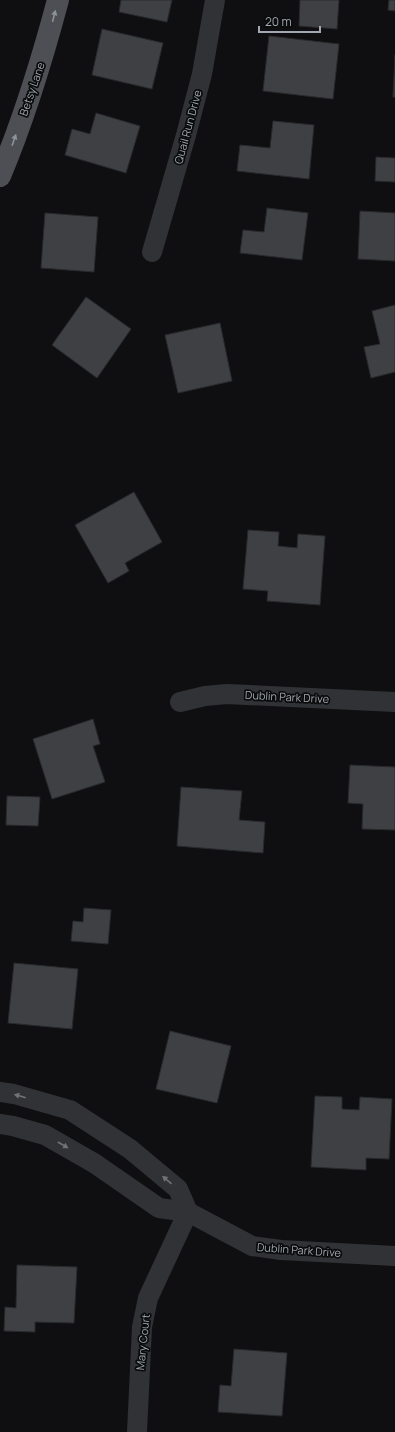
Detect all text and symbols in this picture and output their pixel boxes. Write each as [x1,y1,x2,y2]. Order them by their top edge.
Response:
scale bar [259,8,320,34]
one-way arrow [51,10,57,22]
text: 20 m [265,13,292,30]
street label: Betsy Lane [15,59,48,118]
street label: Quail Run Drive [170,88,205,165]
one-way arrow [11,133,17,145]
street label: Dublin Park Drive [245,687,330,706]
one-way arrow [14,1093,26,1099]
one-way arrow [57,1142,69,1149]
one-way arrow [162,1176,173,1185]
street label: Dublin Park Drive [257,1239,342,1260]
street label: Mary Court [132,1313,153,1371]

